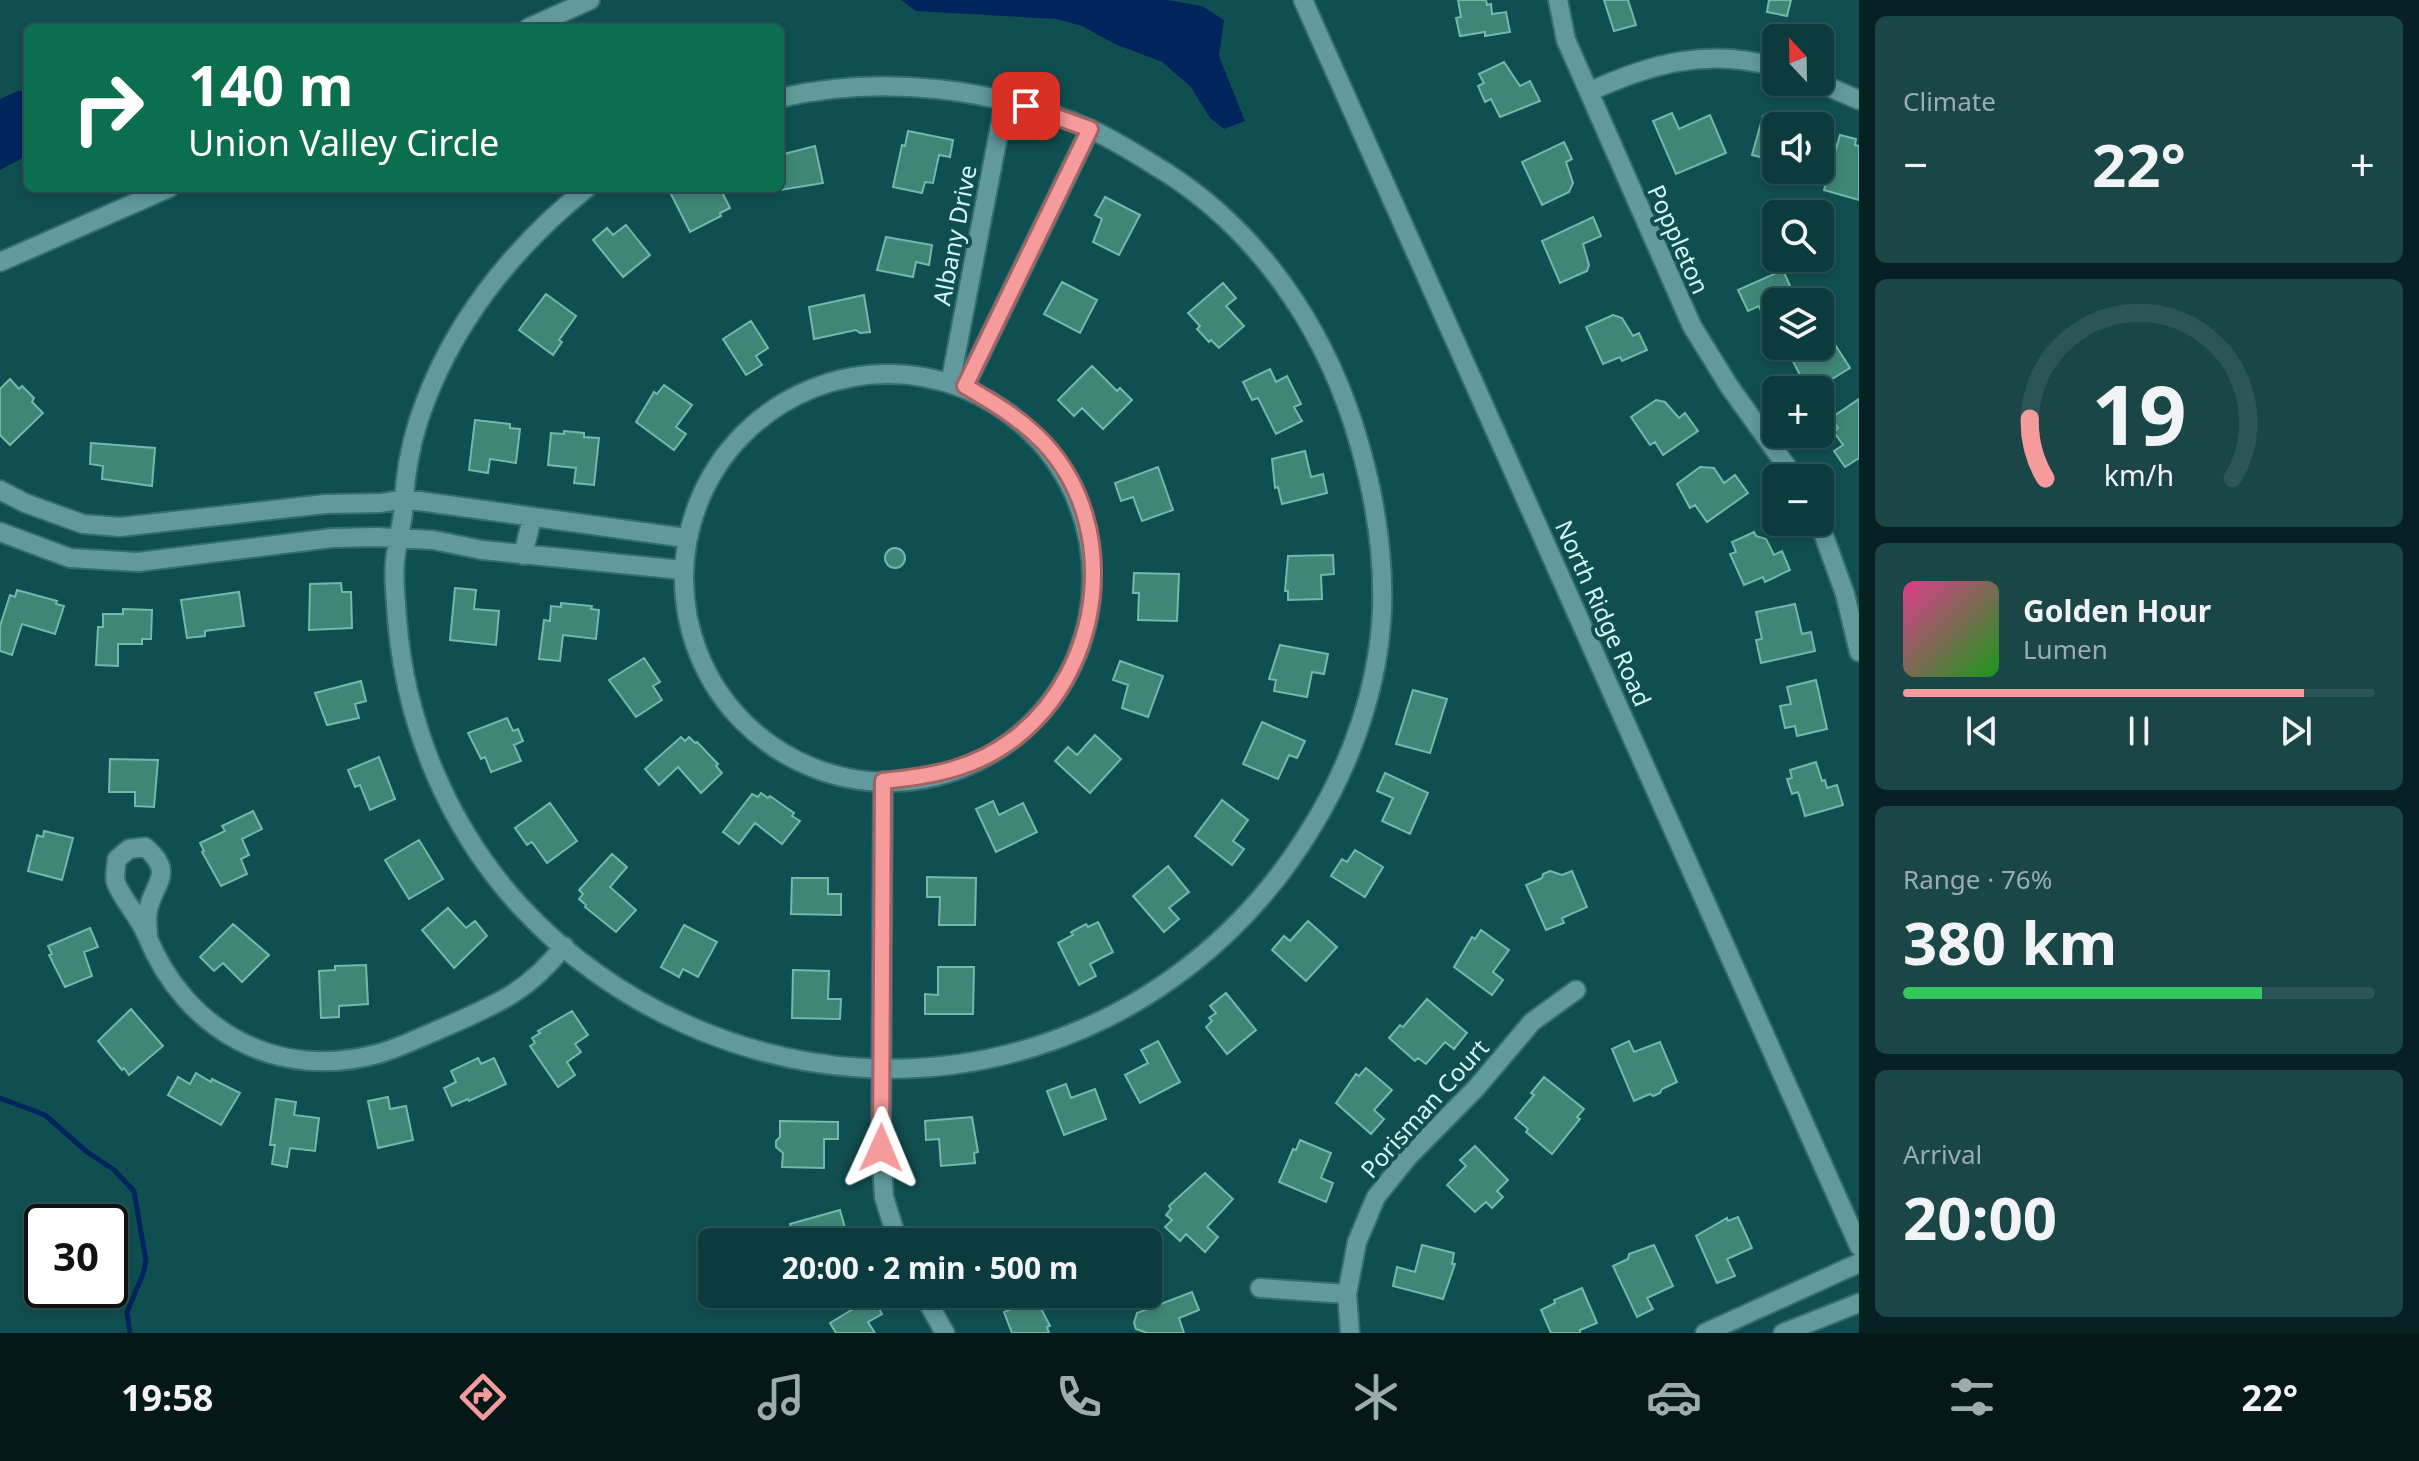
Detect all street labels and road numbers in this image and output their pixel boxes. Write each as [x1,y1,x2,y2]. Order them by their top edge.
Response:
street label: Albany Drive [924,162,984,308]
street label: Poppleton [1640,179,1718,299]
street label: North Ridge Road [1548,515,1660,711]
street label: Porisman Court [1353,1031,1496,1185]

